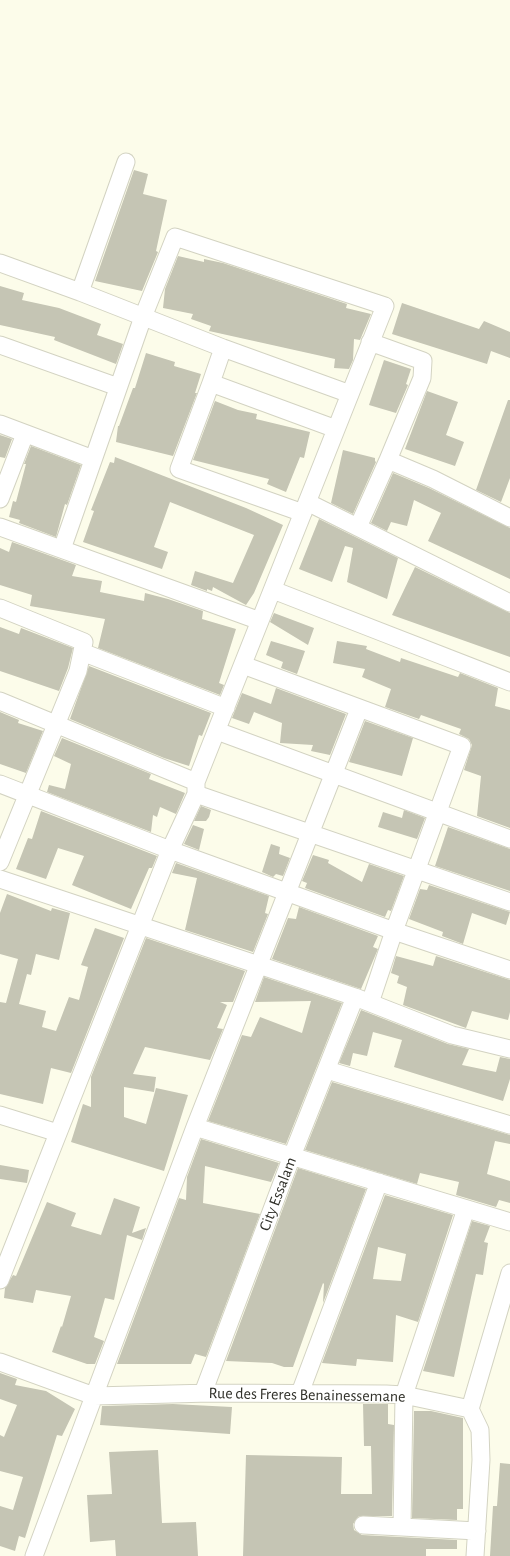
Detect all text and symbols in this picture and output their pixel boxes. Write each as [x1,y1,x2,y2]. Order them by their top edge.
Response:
street label: City Essalam [255,1154,301,1234]
street label: Rue des Freres Benainessemane [208,1384,406,1406]

